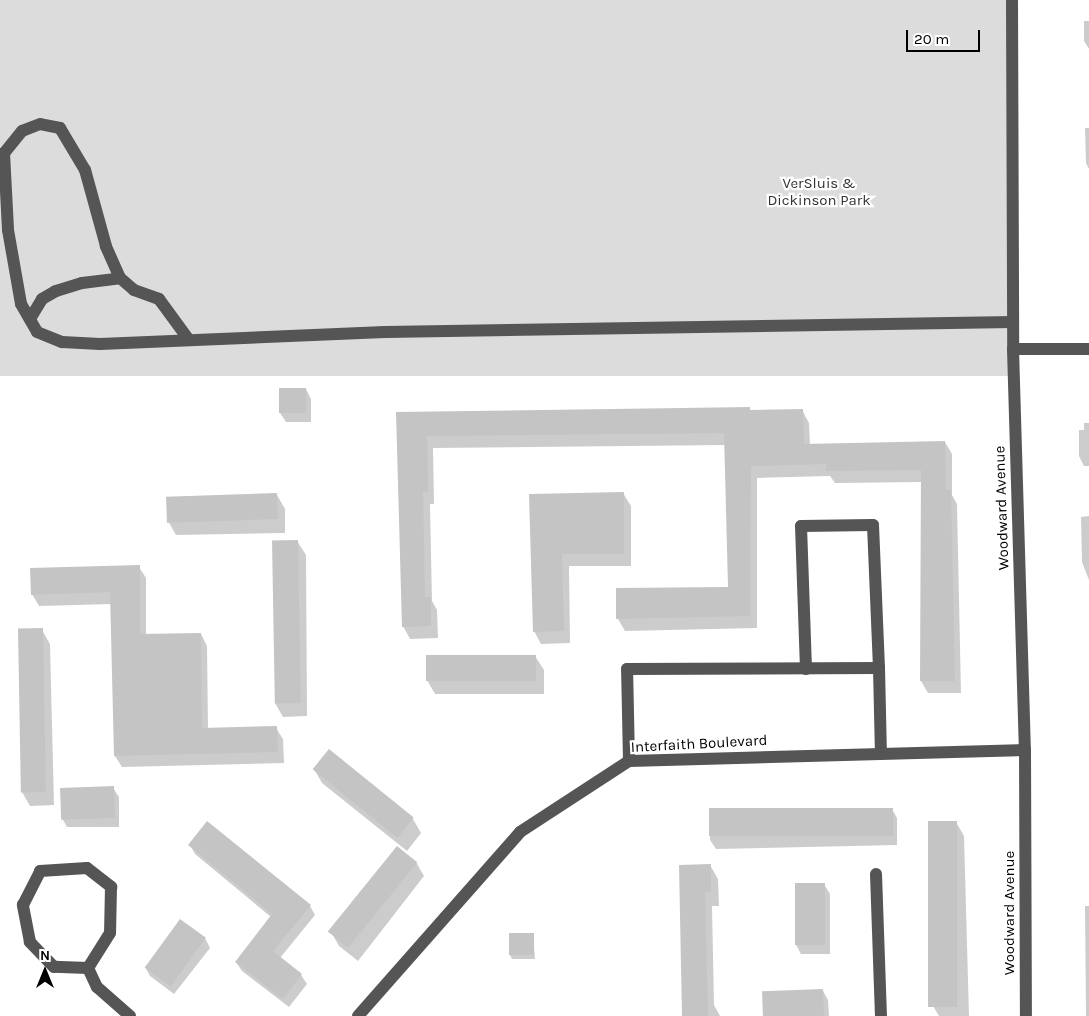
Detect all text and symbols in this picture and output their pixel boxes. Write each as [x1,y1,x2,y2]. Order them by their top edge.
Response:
scale bar [909,20,983,52]
text: 20 m [914,30,949,48]
park label: VerSluis & Dickinson Park [767,174,871,209]
street label: Woodward Avenue [991,445,1013,571]
street label: Interfaith Boulevard [630,731,768,757]
street label: Woodward Avenue [1001,851,1019,975]
north arrow [20,946,70,996]
text: N [40,947,50,964]

